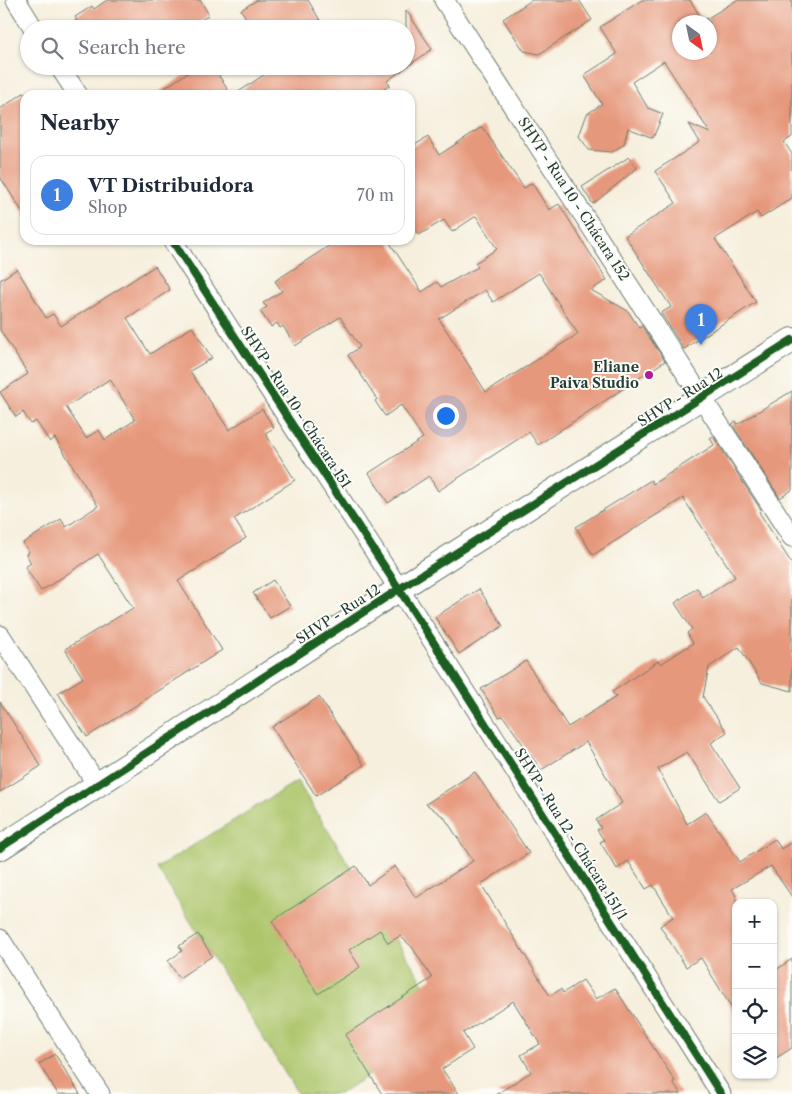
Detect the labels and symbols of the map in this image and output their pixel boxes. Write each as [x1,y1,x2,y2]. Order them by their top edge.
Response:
north arrow [672,15,717,60]
street label: SHVP - Rua 10 - Chácara 152 [514,114,634,284]
pin: 1 [685,304,717,345]
street label: SHVP - Rua 10 - Chácara 151 [237,323,355,491]
place label: Eliane Paiva Studio [550,358,639,392]
street label: SHVP - Rua 12 [634,364,726,430]
marker: Eliane Paiva Studio [643,369,655,381]
your location [433,403,459,429]
street label: SHVP - Rua 12 [292,580,384,648]
street label: SHVP - Rua 12 - Chácara 151/1 [510,745,632,923]

